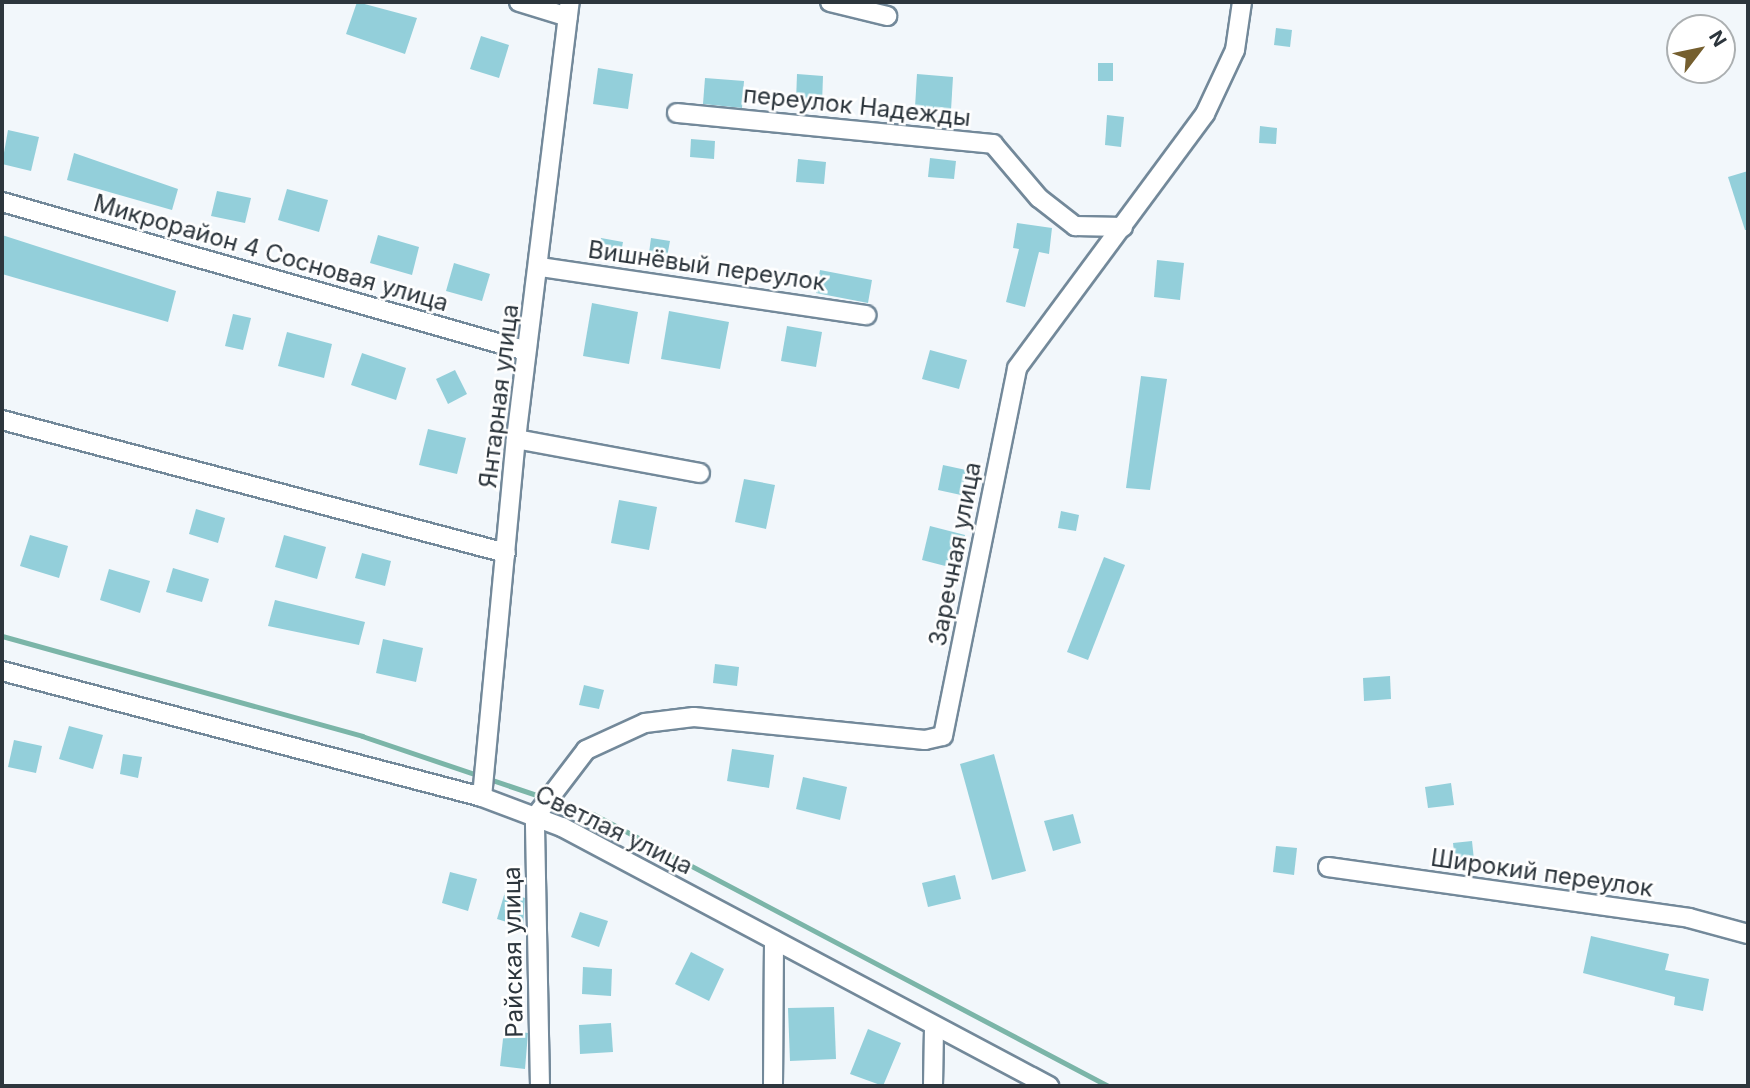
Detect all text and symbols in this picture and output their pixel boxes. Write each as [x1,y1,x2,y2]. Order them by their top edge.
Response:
north arrow [1666,14,1736,84]
text: N [1704,26,1731,51]
street label: переулок Надежды [742,80,972,132]
street label: Микрорайон 4 Сосновая улица [90,188,452,318]
street label: Вишнёвый переулок [586,235,828,297]
street label: Янтарная улица [473,302,525,490]
street label: Заречная улица [923,459,987,649]
street label: Светлая улица [530,779,698,881]
street label: Широкий переулок [1429,843,1655,903]
street label: Райская улица [497,866,529,1038]

